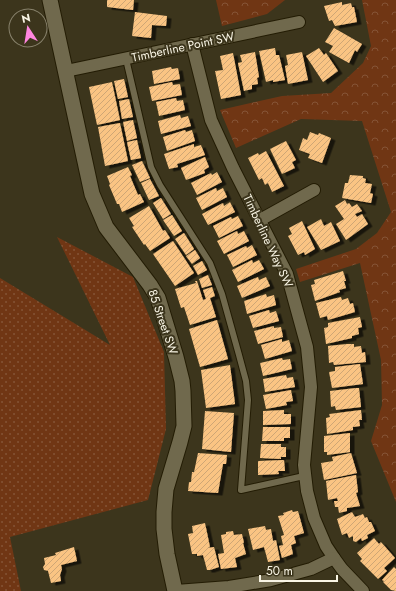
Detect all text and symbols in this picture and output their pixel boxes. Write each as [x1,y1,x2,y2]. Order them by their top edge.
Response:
north arrow [8,8,48,48]
text: N [20,9,32,27]
street label: Timberline Point SW [130,27,236,67]
street label: Timberline Way SW [239,191,298,291]
street label: 85 Street SW [143,287,183,357]
scale bar [260,557,337,583]
text: 50 m [266,562,293,580]

